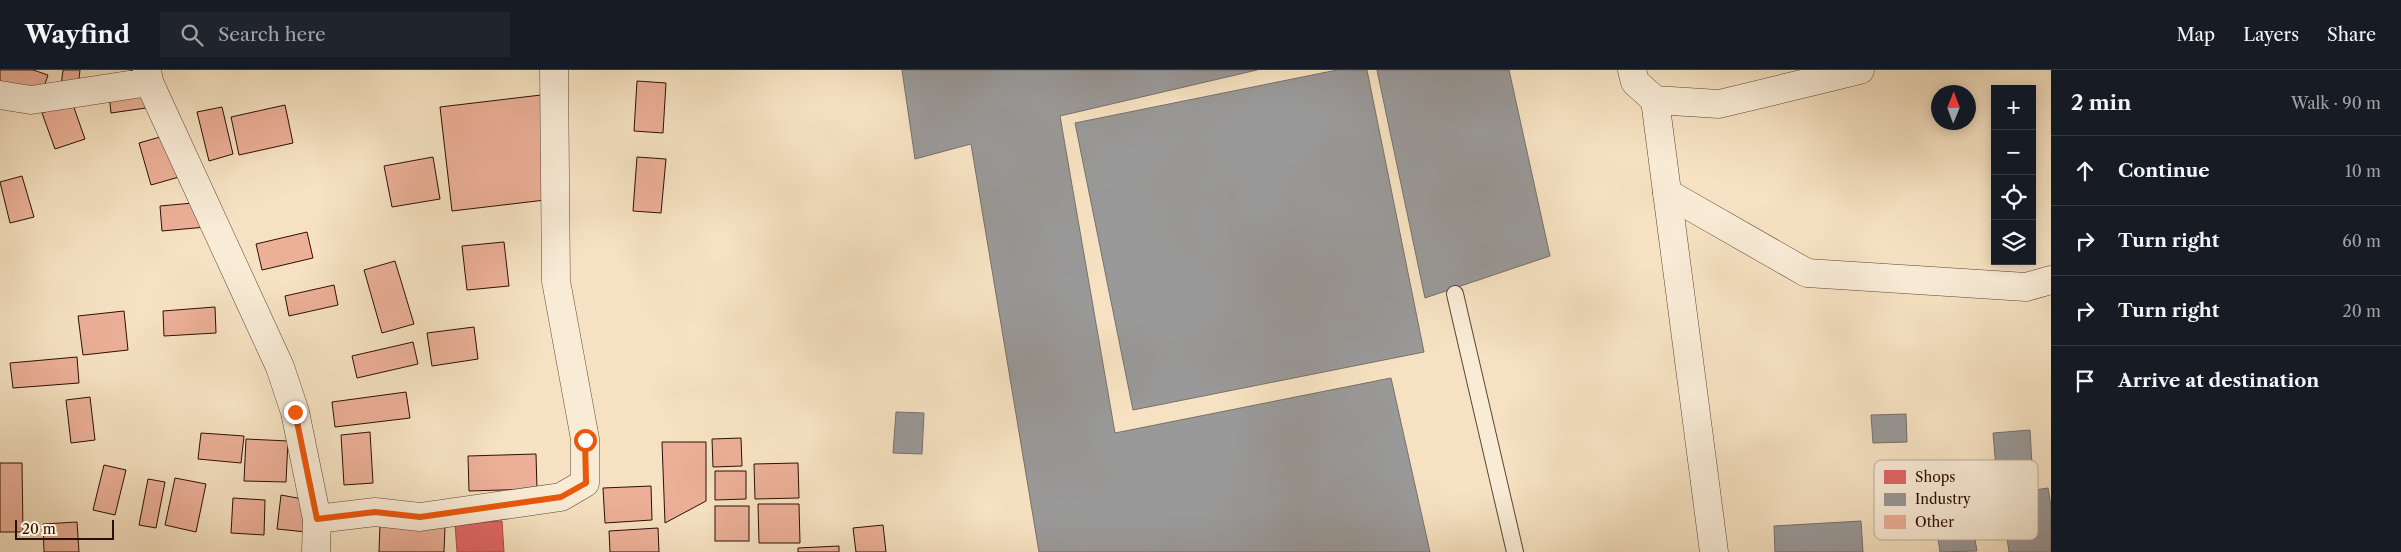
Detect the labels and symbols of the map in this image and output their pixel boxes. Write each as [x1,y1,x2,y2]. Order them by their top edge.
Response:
north arrow [1931,85,1976,130]
route end [284,401,307,424]
route start [574,429,597,452]
legend [1874,460,2038,540]
text: Shops [1915,468,1955,486]
text: Industry [1915,490,1971,508]
text: Other [1915,513,1954,531]
scale bar [15,517,114,540]

